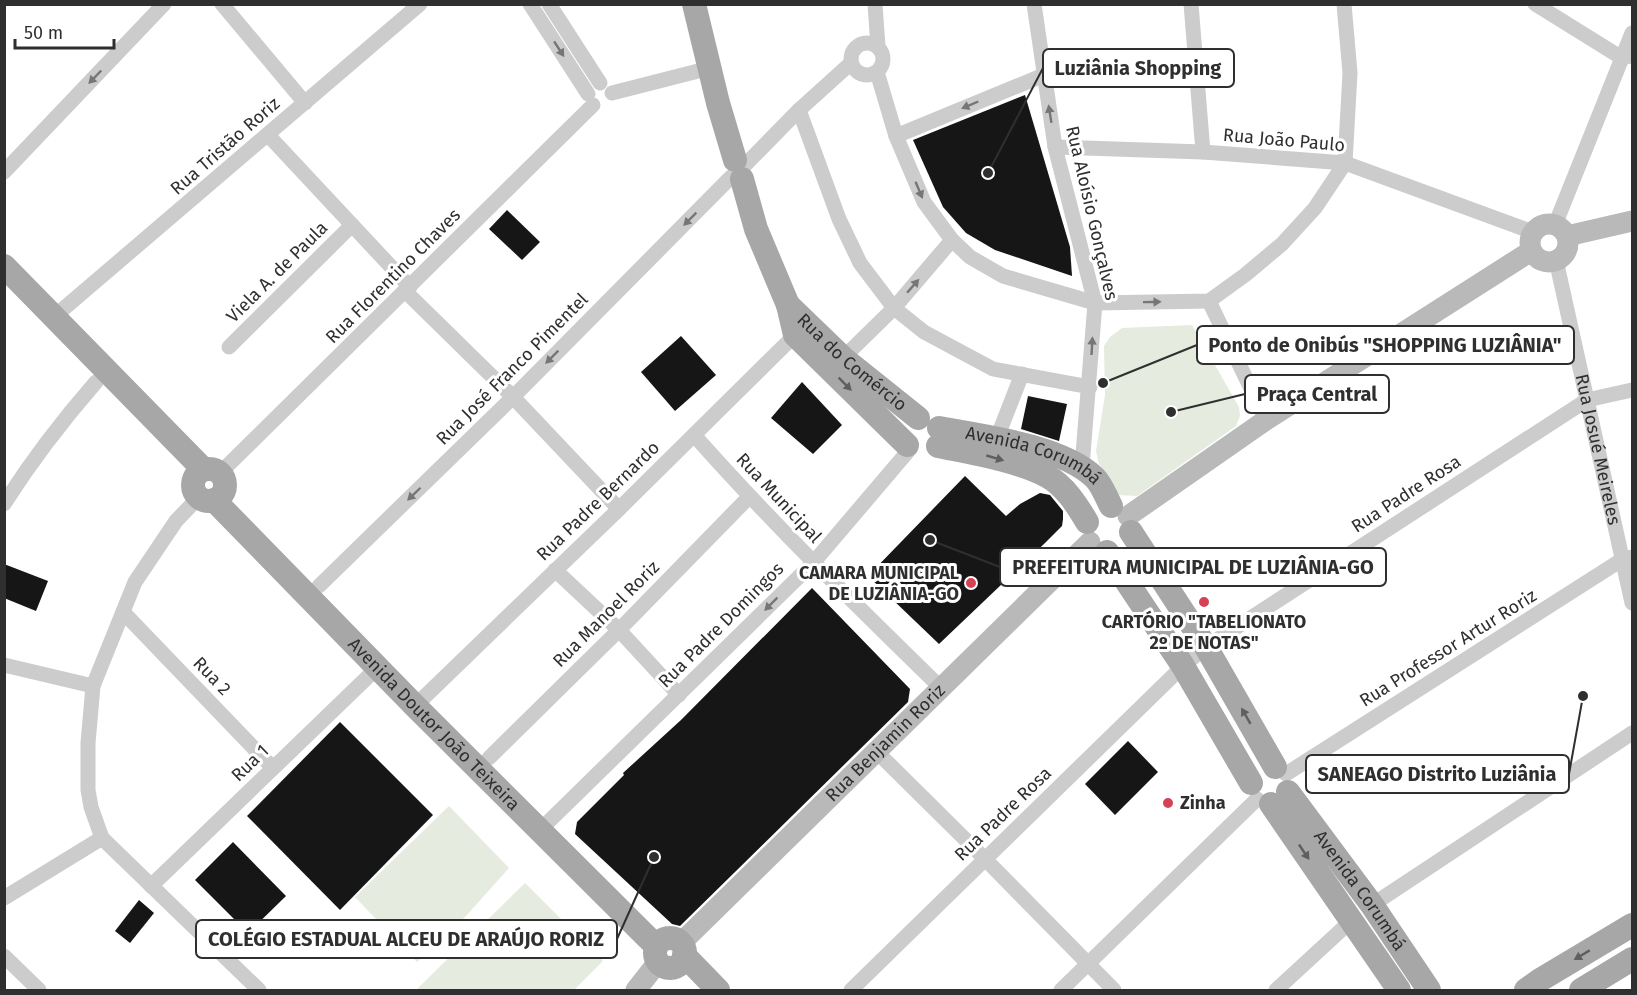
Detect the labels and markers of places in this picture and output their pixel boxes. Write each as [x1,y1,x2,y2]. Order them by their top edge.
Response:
callout: Luziânia Shopping [1043,49,1234,87]
callout: Ponto de Onibús "SHOPPING LUZIÂNIA" [1197,326,1574,364]
callout: Praça Central [1245,375,1389,413]
callout: PREFEITURA MUNICIPAL DE LUZIÂNIA-GO [1000,548,1386,586]
place label: CAMARA MUNICIPAL DE LUZIÂNIA-GO [799,562,959,605]
marker: CAMARA MUNICIPAL DE LUZIÂNIA-GO [964,576,978,590]
marker: CARTÓRIO "TABELIONATO 2º DE NOTAS" [1197,595,1211,609]
place label: CARTÓRIO "TABELIONATO 2º DE NOTAS" [1102,610,1306,654]
callout: SANEAGO Distrito Luziânia [1306,755,1569,793]
place label: Zinha [1180,792,1226,814]
marker: Zinha [1161,796,1175,810]
callout: COLÉGIO ESTADUAL ALCEU DE ARAÚJO RORIZ [196,920,617,958]

